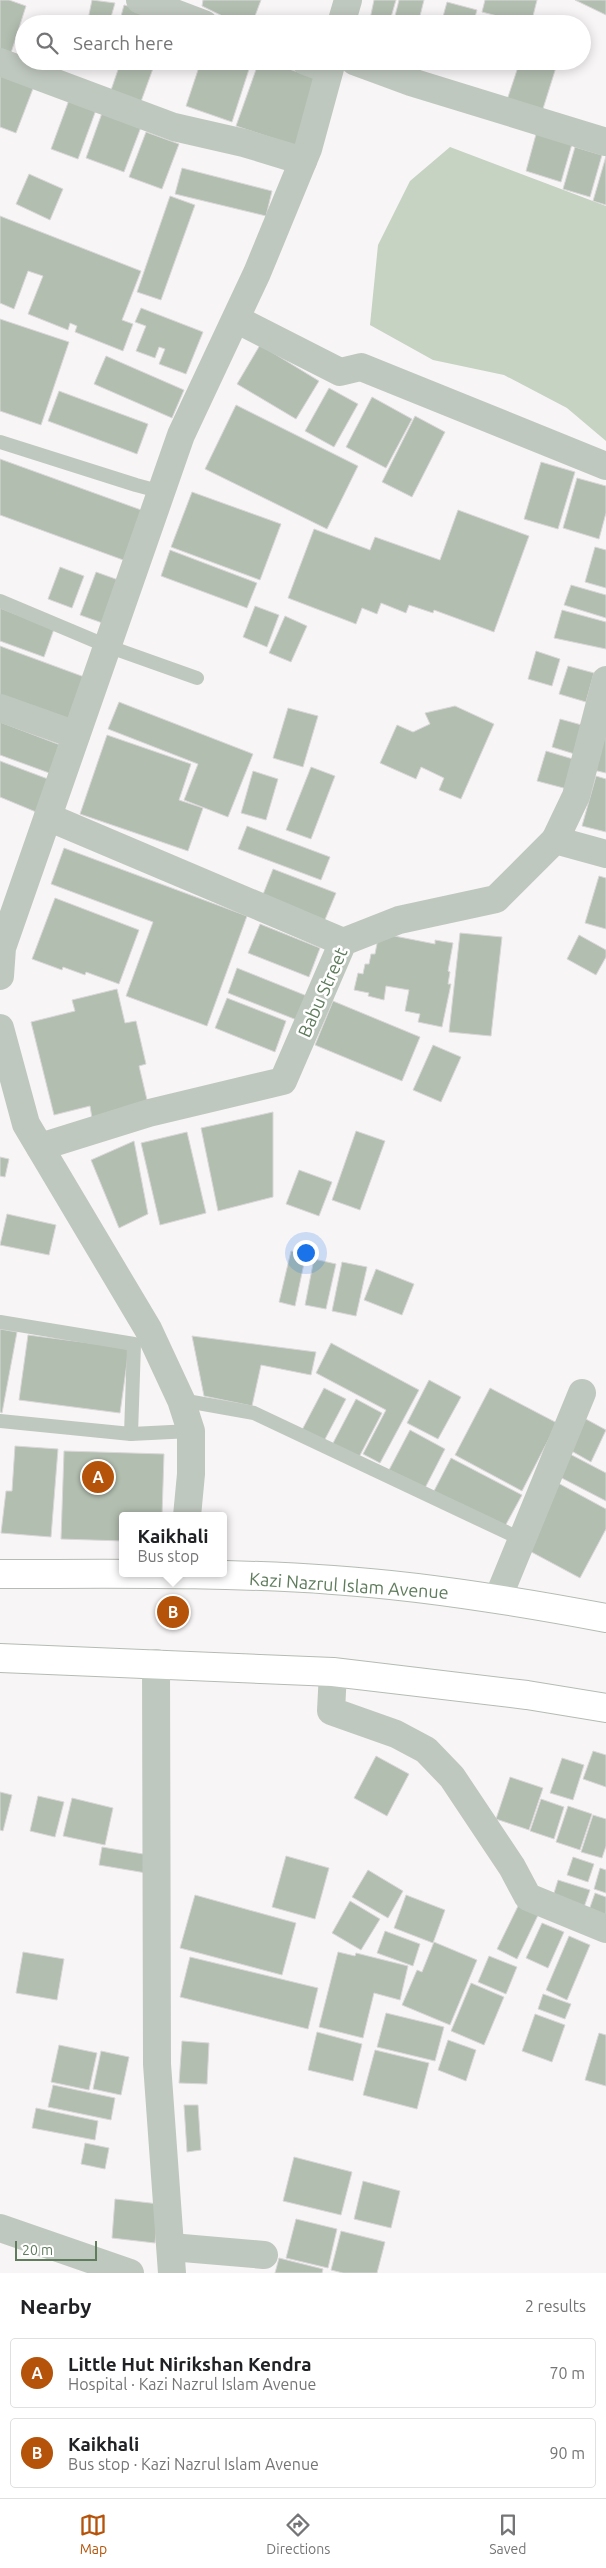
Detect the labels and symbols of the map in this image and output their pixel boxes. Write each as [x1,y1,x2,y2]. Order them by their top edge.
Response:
street label: Babu Street [293,944,351,1040]
your location [293,1240,319,1266]
pin: A [82,1458,114,1496]
street label: Kazi Nazrul Islam Avenue [249,1568,449,1602]
pin: B [157,1593,189,1631]
scale bar [15,2238,98,2261]

